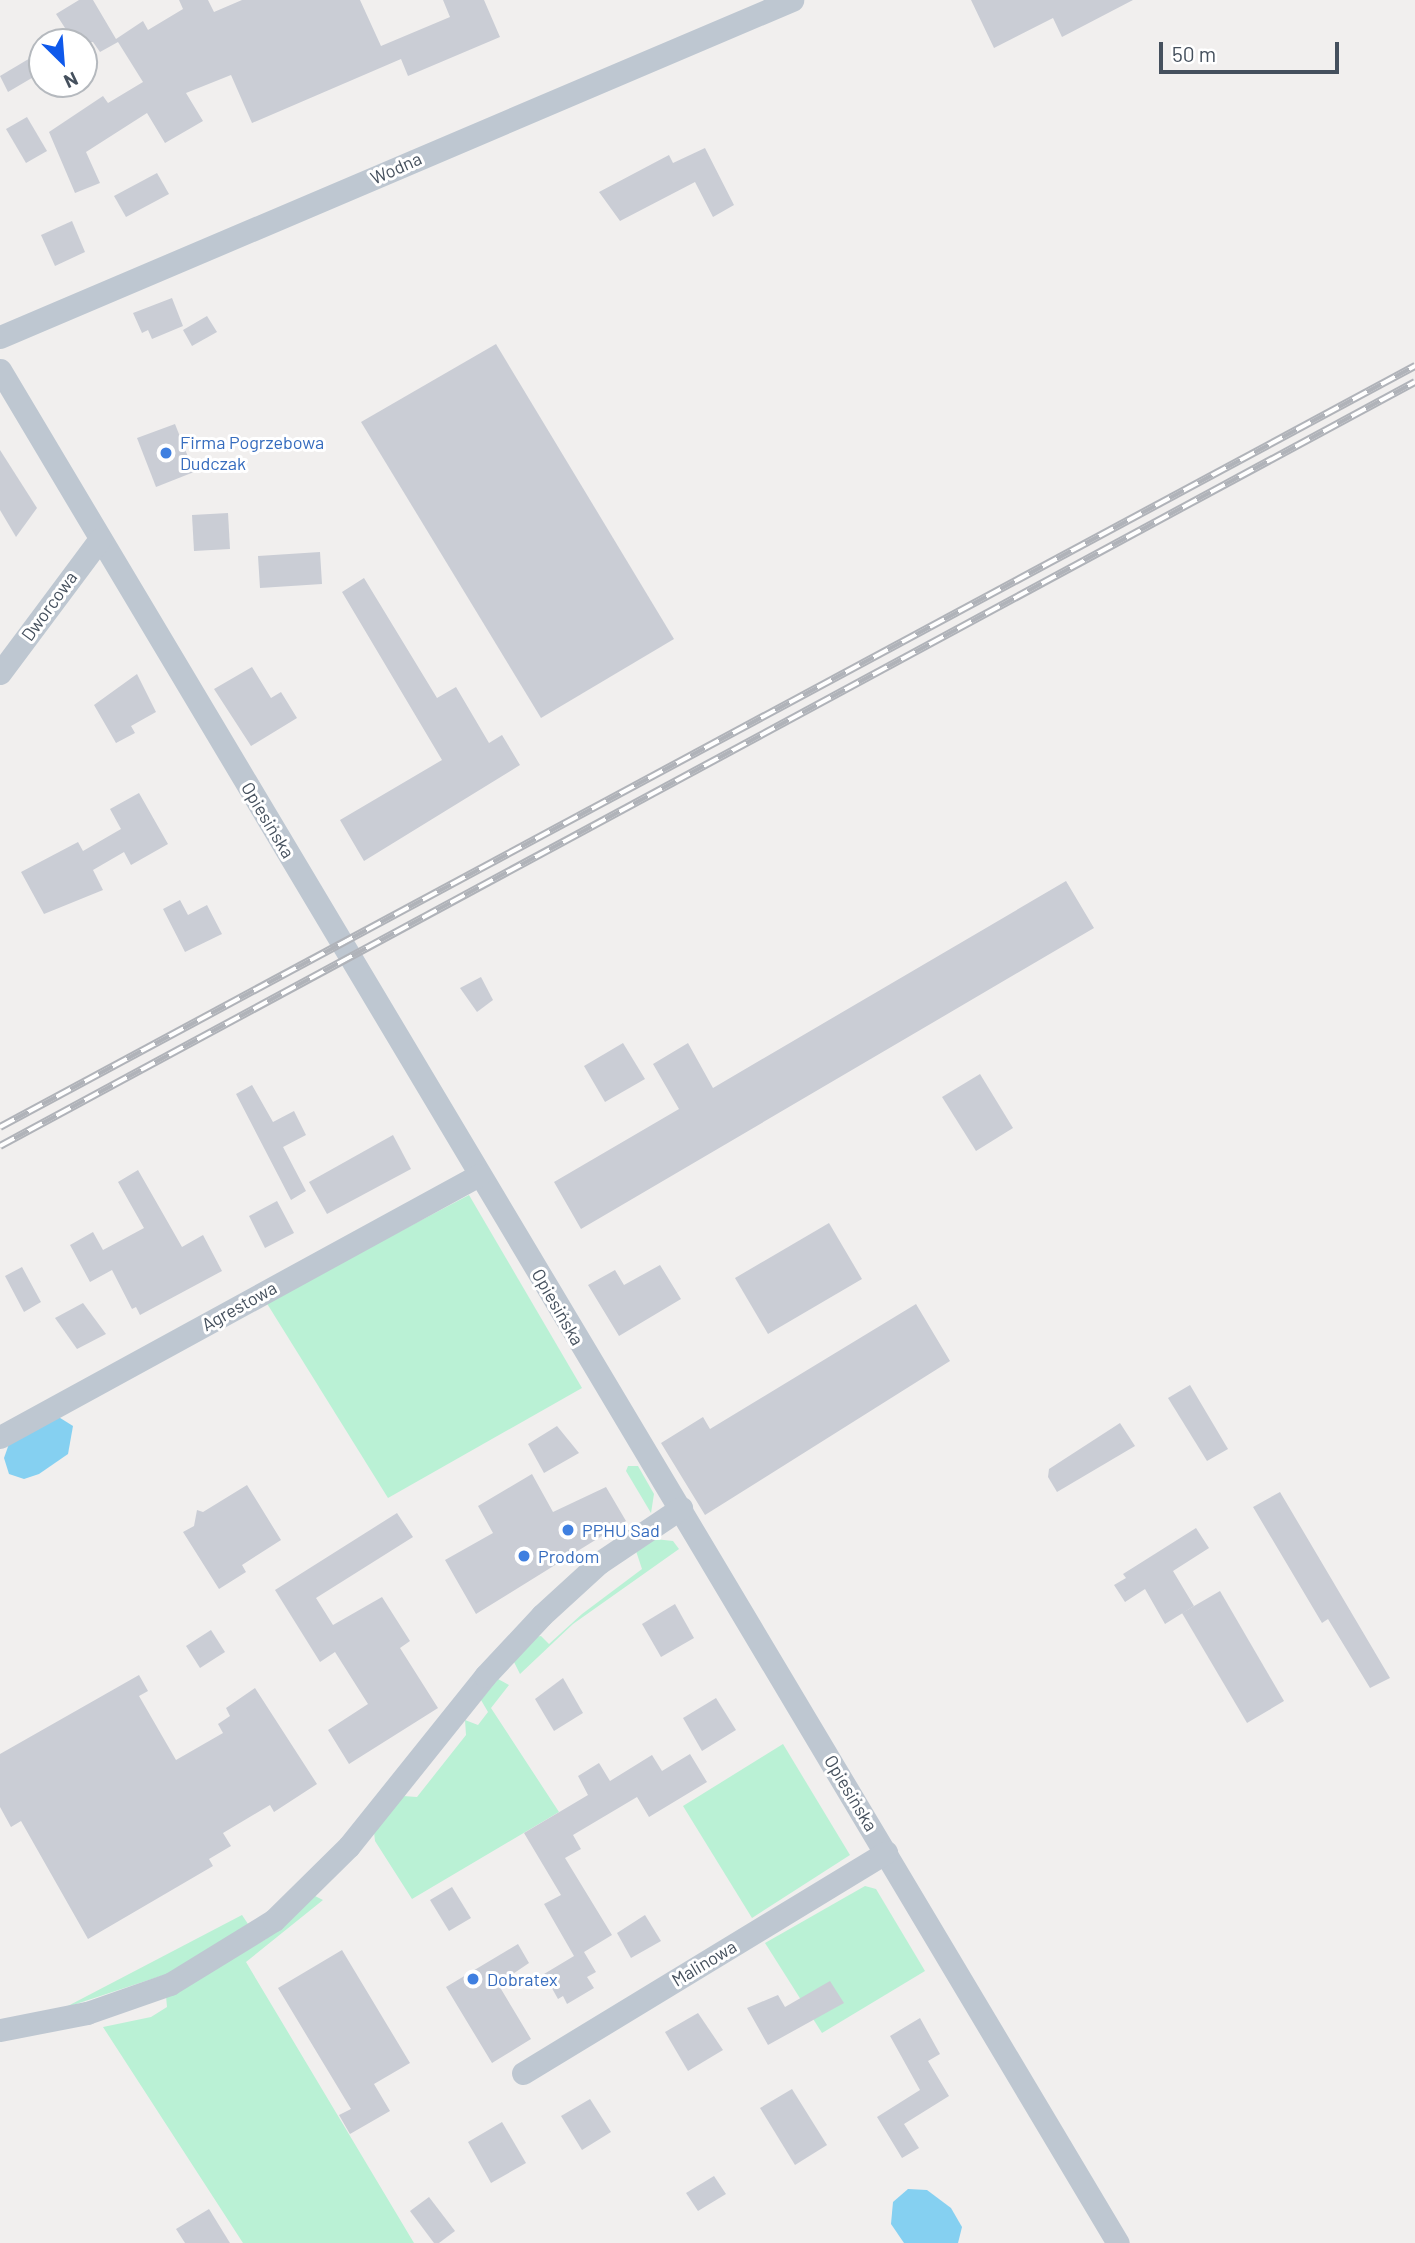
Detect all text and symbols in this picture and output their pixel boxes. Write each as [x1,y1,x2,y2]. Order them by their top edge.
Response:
north arrow [28,28,98,98]
scale bar [1163,28,1343,72]
text: 50 m [1172,41,1216,66]
text: N [61,68,82,94]
street label: Wodna [367,147,425,189]
place label: Firma Pogrzebowa Dudczak [180,432,324,474]
marker: Firma Pogrzebowa Dudczak [158,445,174,461]
street label: Dworcowa [17,567,81,645]
street label: Opiesińska [237,778,299,862]
street label: Opiesińska [527,1265,589,1349]
street label: Agrestowa [198,1277,280,1335]
place label: PPHU Sad [582,1519,660,1541]
marker: PPHU Sad [560,1522,576,1538]
place label: Prodom [538,1545,599,1567]
marker: Prodom [516,1548,532,1564]
street label: Opiesińska [820,1751,882,1835]
street label: Malinowa [668,1935,740,1991]
place label: Dobratex [487,1968,558,1990]
marker: Dobratex [465,1971,481,1987]

